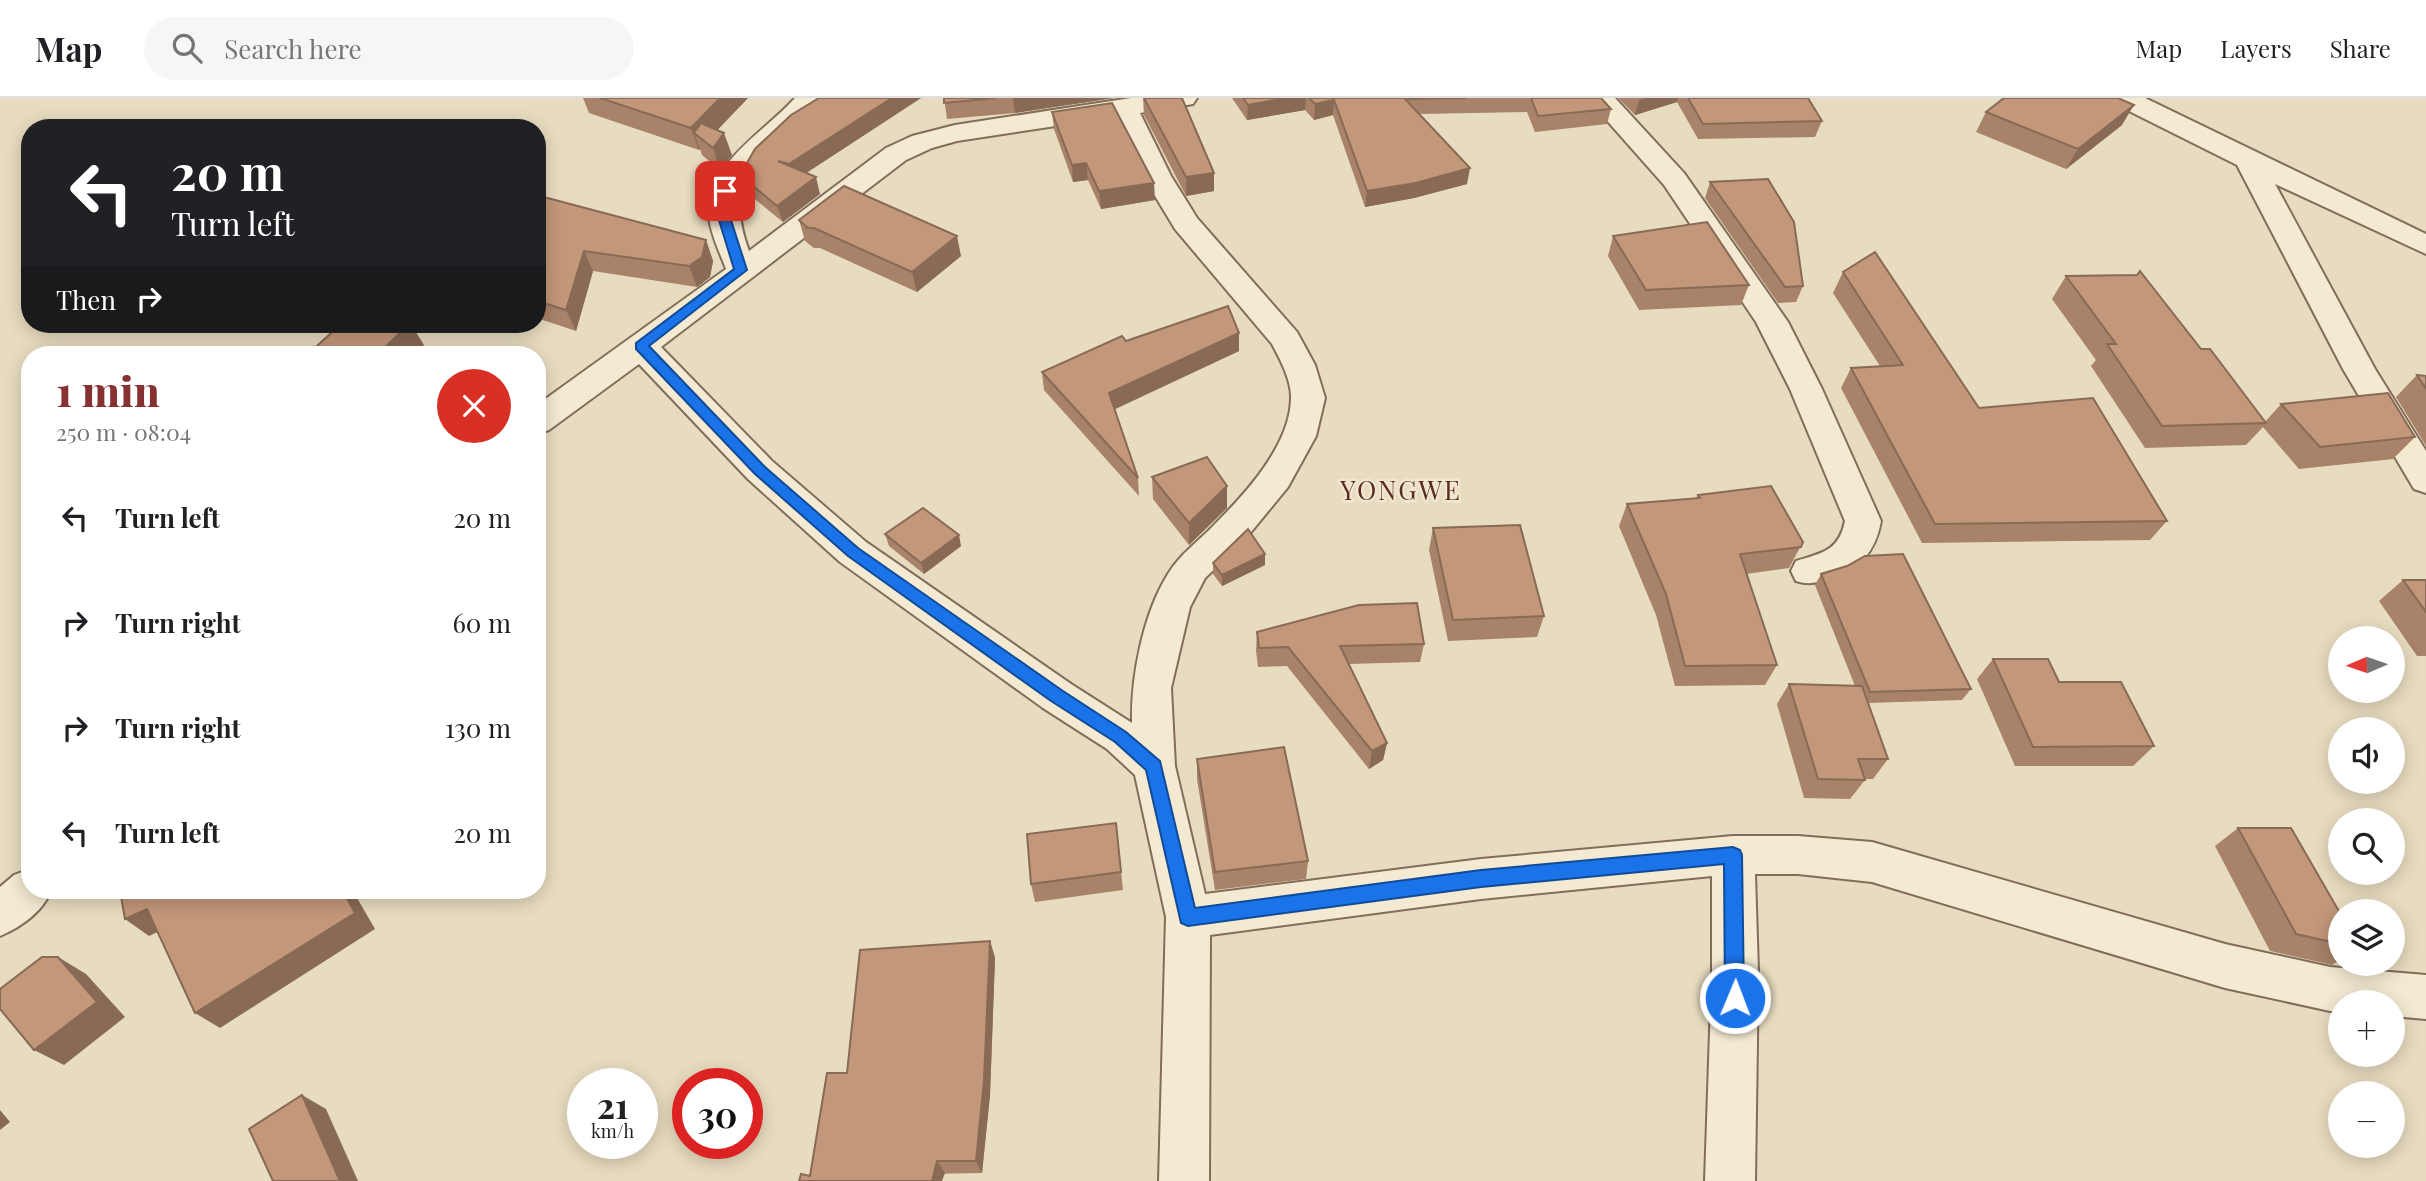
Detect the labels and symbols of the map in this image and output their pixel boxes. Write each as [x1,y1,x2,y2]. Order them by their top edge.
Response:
pin [695,161,755,221]
district label: YONGWE [1339,472,1462,507]
north arrow [2328,626,2404,704]
position arrow [1698,961,1772,1035]
speed limit sign: 30 [672,1068,763,1159]

